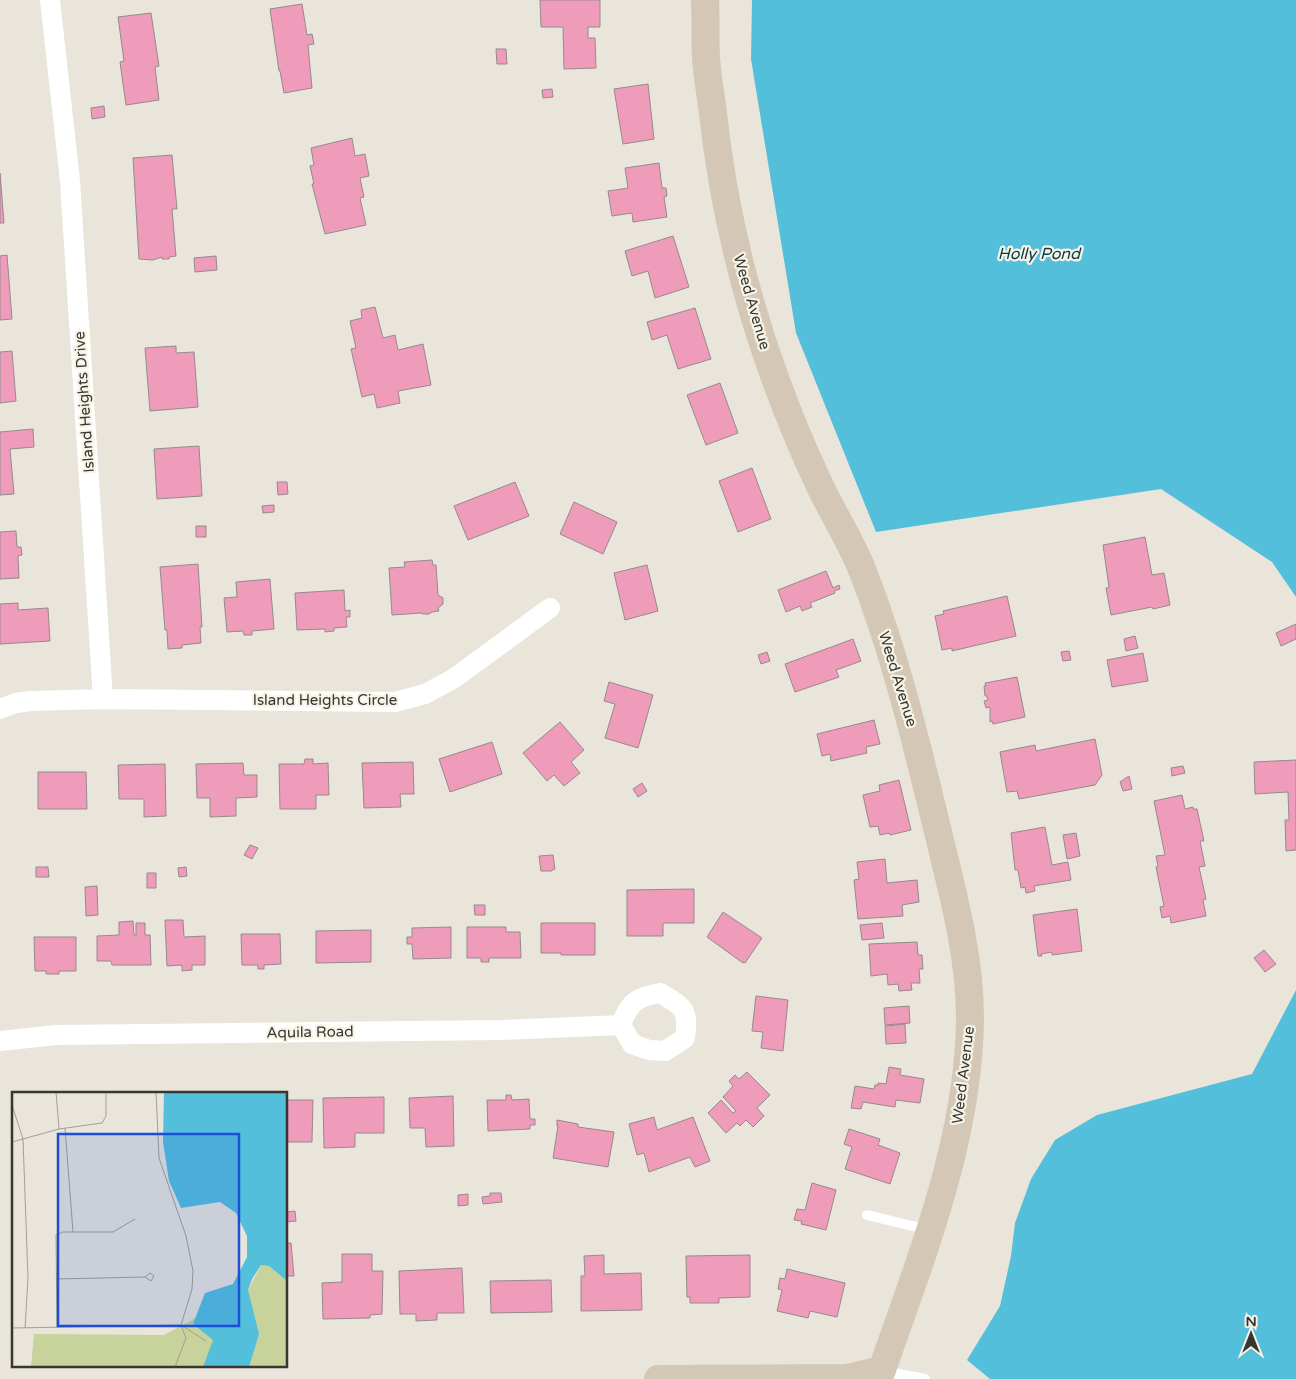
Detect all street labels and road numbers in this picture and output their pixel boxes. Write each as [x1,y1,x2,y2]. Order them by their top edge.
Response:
street label: Weed Avenue [730,252,774,352]
street label: Island Heights Drive [70,331,98,473]
street label: Weed Avenue [875,629,921,729]
street label: Island Heights Circle [253,691,397,709]
street label: Aquila Road [266,1022,354,1042]
street label: Weed Avenue [948,1025,978,1125]

